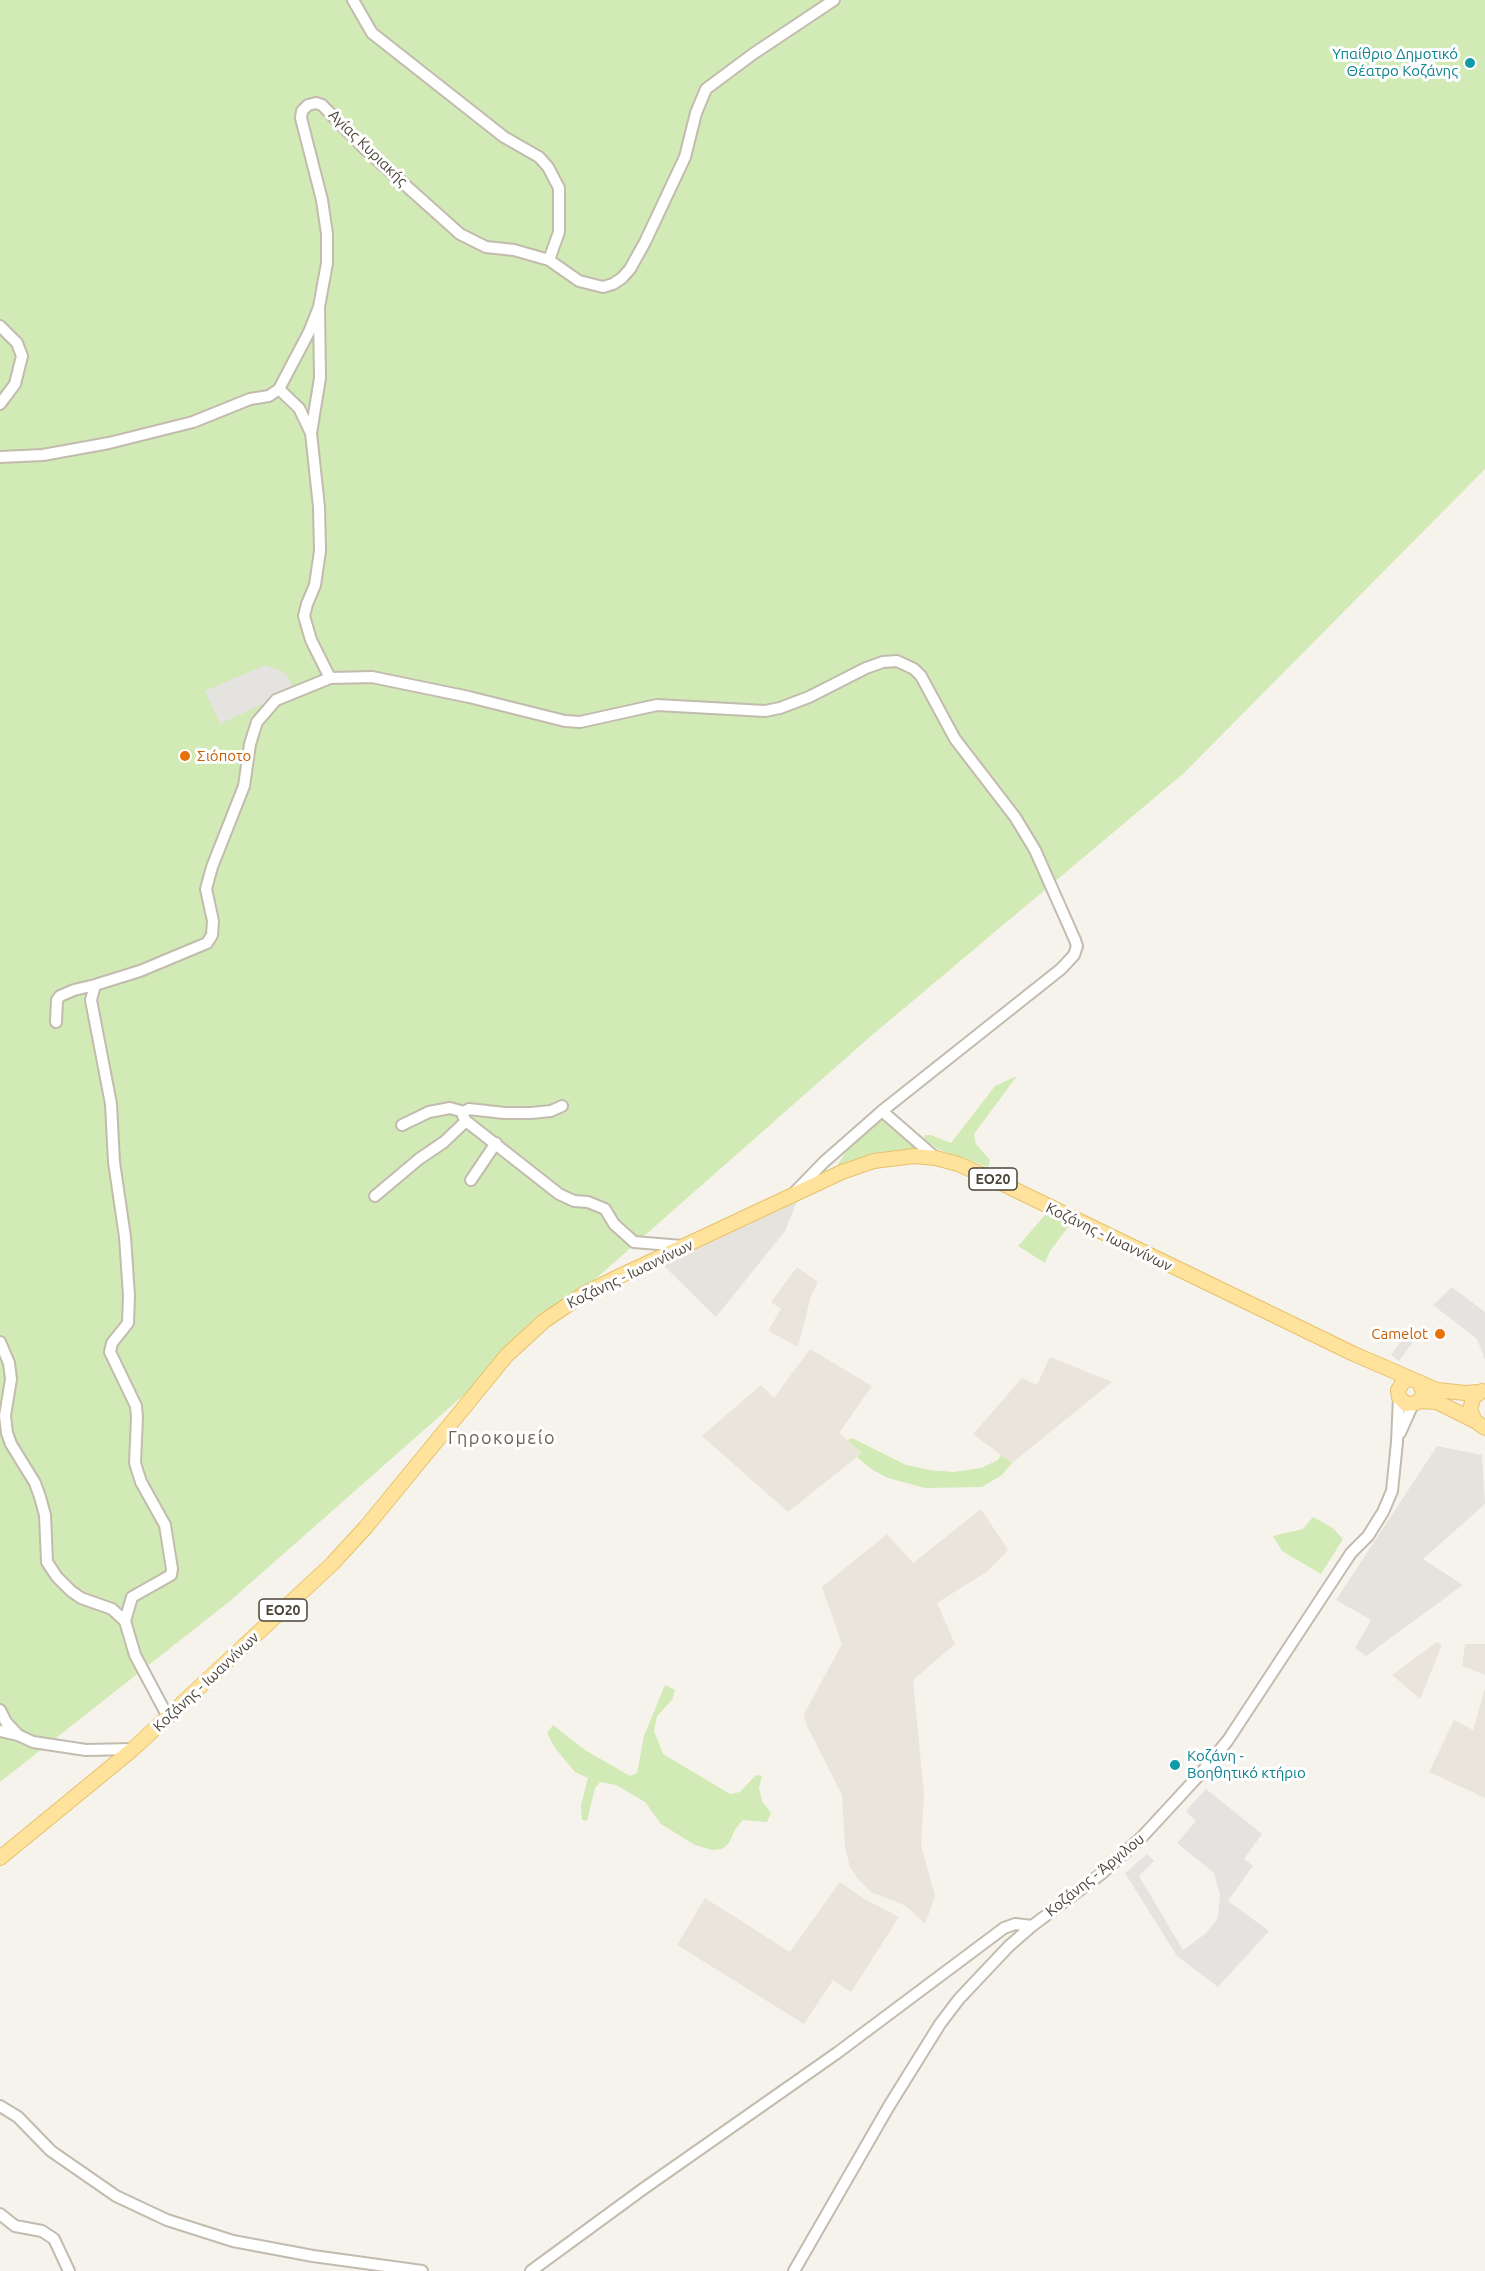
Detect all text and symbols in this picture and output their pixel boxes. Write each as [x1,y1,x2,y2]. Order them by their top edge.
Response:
place label: Υπαίθριο Δημοτικό Θέατρο Κοζάνης [1332,45,1458,80]
marker: Υπαίθριο Δημοτικό Θέατρο Κοζάνης [1463,56,1477,70]
street label: Αγίας Κυριακής [325,106,411,190]
place label: Σιόποτο [197,747,251,765]
marker: Σιόποτο [178,749,192,763]
road number: ΕΟ20 [969,1168,1017,1190]
street label: Κοζάνης - Ιωαννίνων [1043,1199,1175,1275]
street label: Κοζάνης - Ιωαννίνων [564,1236,696,1312]
place label: Camelot [1371,1325,1428,1343]
marker: Camelot [1433,1327,1447,1341]
district label: Γηροκομείο [448,1427,556,1449]
road number: ΕΟ20 [259,1599,307,1621]
street label: Κοζάνης - Ιωαννίνων [149,1628,263,1736]
place label: Κοζάνη - Βοηθητικό κτήριο [1187,1747,1306,1782]
marker: Κοζάνη - Βοηθητικό κτήριο [1168,1758,1182,1772]
street label: Κοζάνης - Άργιλου [1042,1830,1148,1920]

